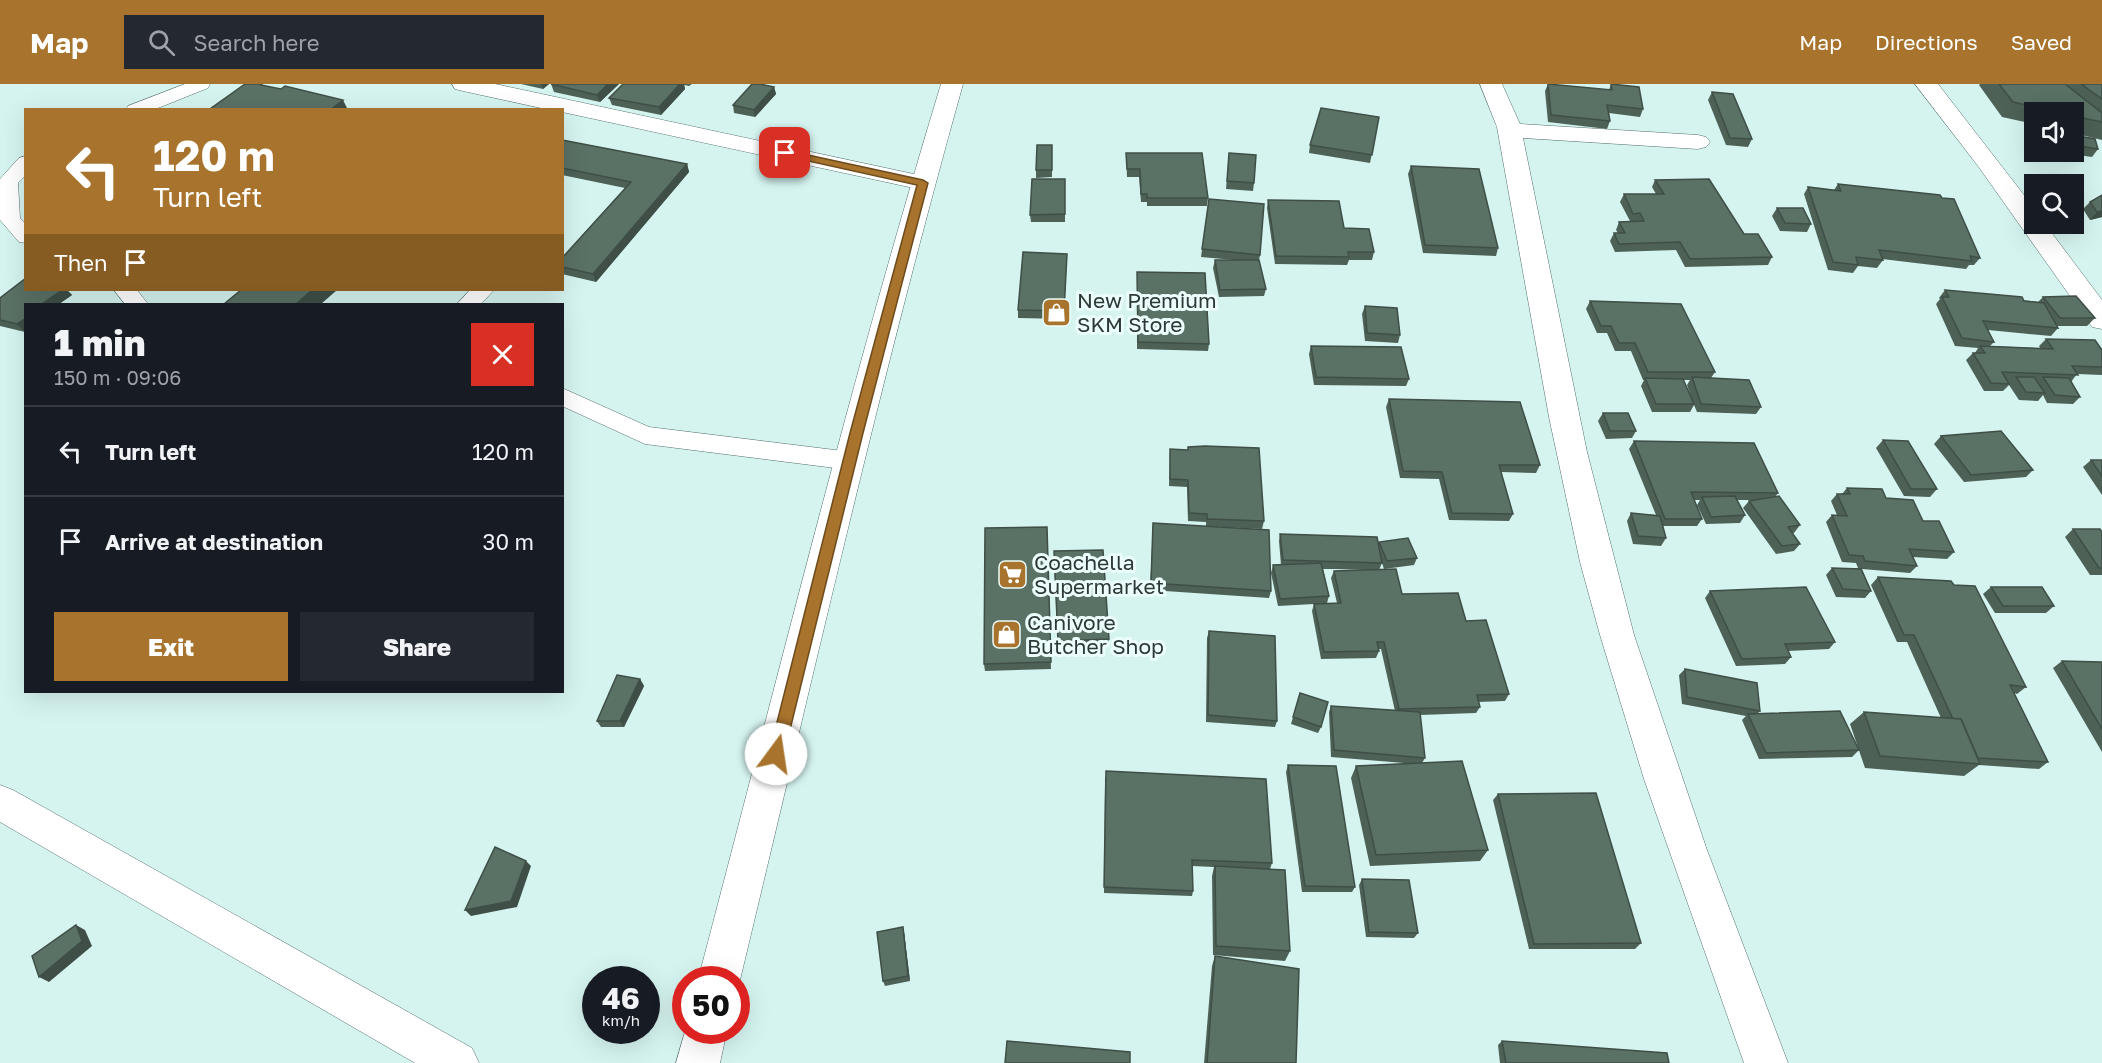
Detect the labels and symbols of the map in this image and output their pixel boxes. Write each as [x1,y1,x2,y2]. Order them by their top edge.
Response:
pin [759,127,810,178]
place label: New Premium SKM Store [1077,287,1217,337]
shop icon: New Premium SKM Store [1040,296,1072,328]
place label: Coachella Supermarket [1034,549,1164,599]
supermarket icon: Coachella Supermarket [997,558,1029,590]
place label: Canivore Butcher Shop [1027,609,1164,659]
shop icon: Canivore Butcher Shop [990,618,1022,650]
position arrow [744,722,808,786]
speed limit sign: 50 [672,966,750,1044]

